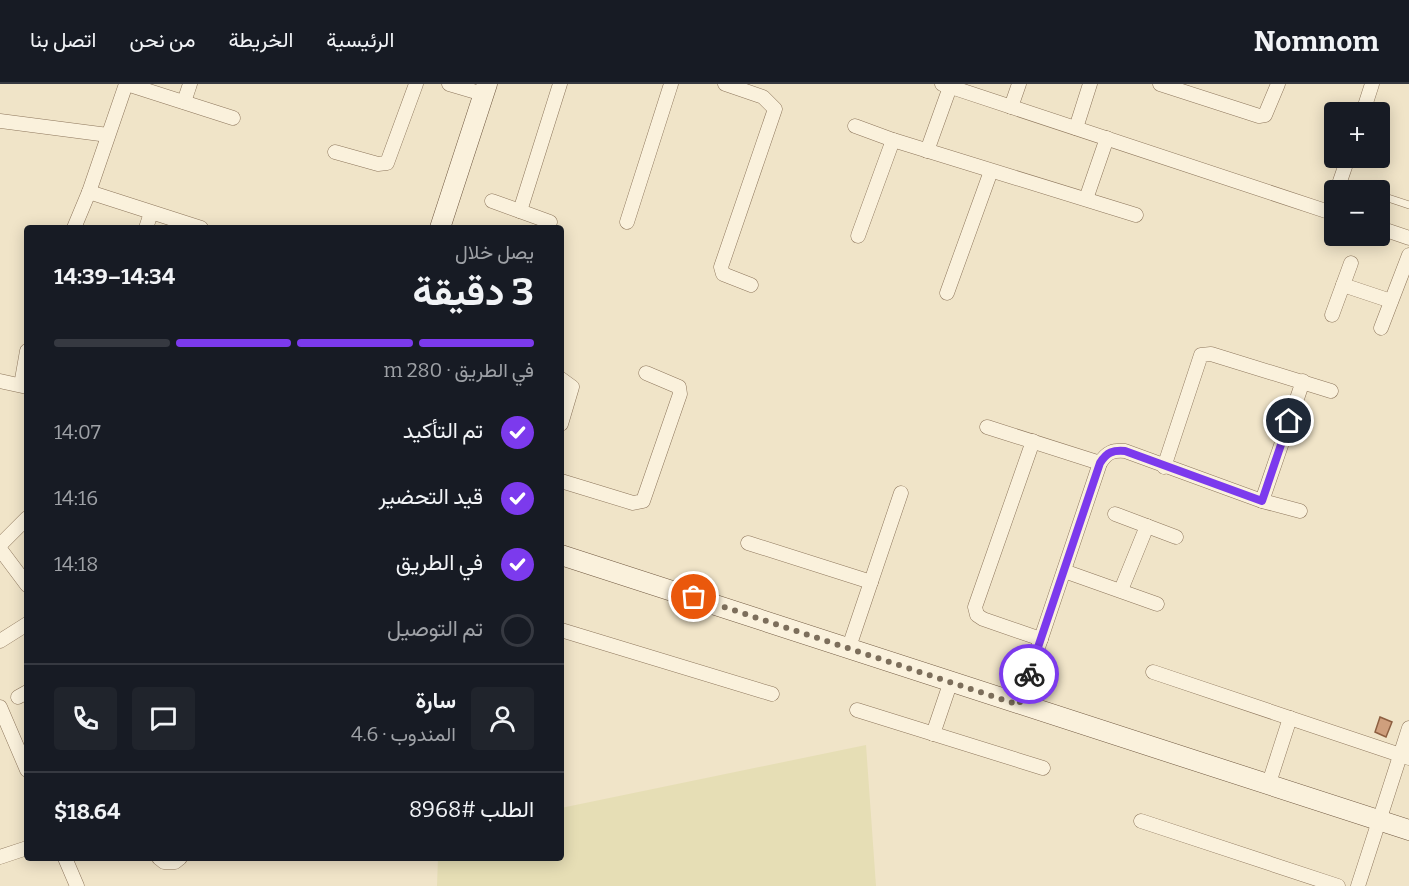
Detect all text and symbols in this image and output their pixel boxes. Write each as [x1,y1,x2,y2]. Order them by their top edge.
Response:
text: Nomnom [1254,25,1379,58]
text: اتصل بنا [30,27,96,53]
text: من نحن [129,27,195,53]
text: الخريطة [228,27,293,53]
text: الرئيسية [326,27,394,53]
map controls [1324,102,1390,246]
button: + [1324,102,1390,168]
button: − [1324,180,1390,246]
text: يصل خلال [455,240,534,264]
text: 14:34–14:39 [54,263,175,290]
text: 3 دقيقة [413,269,534,315]
text: في الطريق · 280 m [384,358,534,382]
pin [1263,395,1314,446]
icon: home [1272,404,1305,437]
icon: check [501,416,534,449]
text: تم التأكيد [403,417,483,444]
text: 14:07 [54,420,101,444]
icon: check [501,482,534,515]
text: قيد التحضير [378,483,483,510]
text: 14:16 [54,486,98,510]
icon: check [501,548,534,581]
text: في الطريق [396,549,483,576]
text: 14:18 [54,552,98,576]
pin [668,571,719,622]
icon: bag [677,580,710,613]
text: تم التوصيل [387,615,483,642]
courier [999,644,1059,704]
icon: bike [1013,658,1046,691]
button: phone [54,687,117,750]
button: chat [132,687,195,750]
text: سارة [415,687,456,714]
button: person [471,687,534,750]
text: المندوب · 4.6 [351,722,456,746]
text: الطلب #8968 [409,796,534,823]
text: $18.64 [54,798,120,825]

